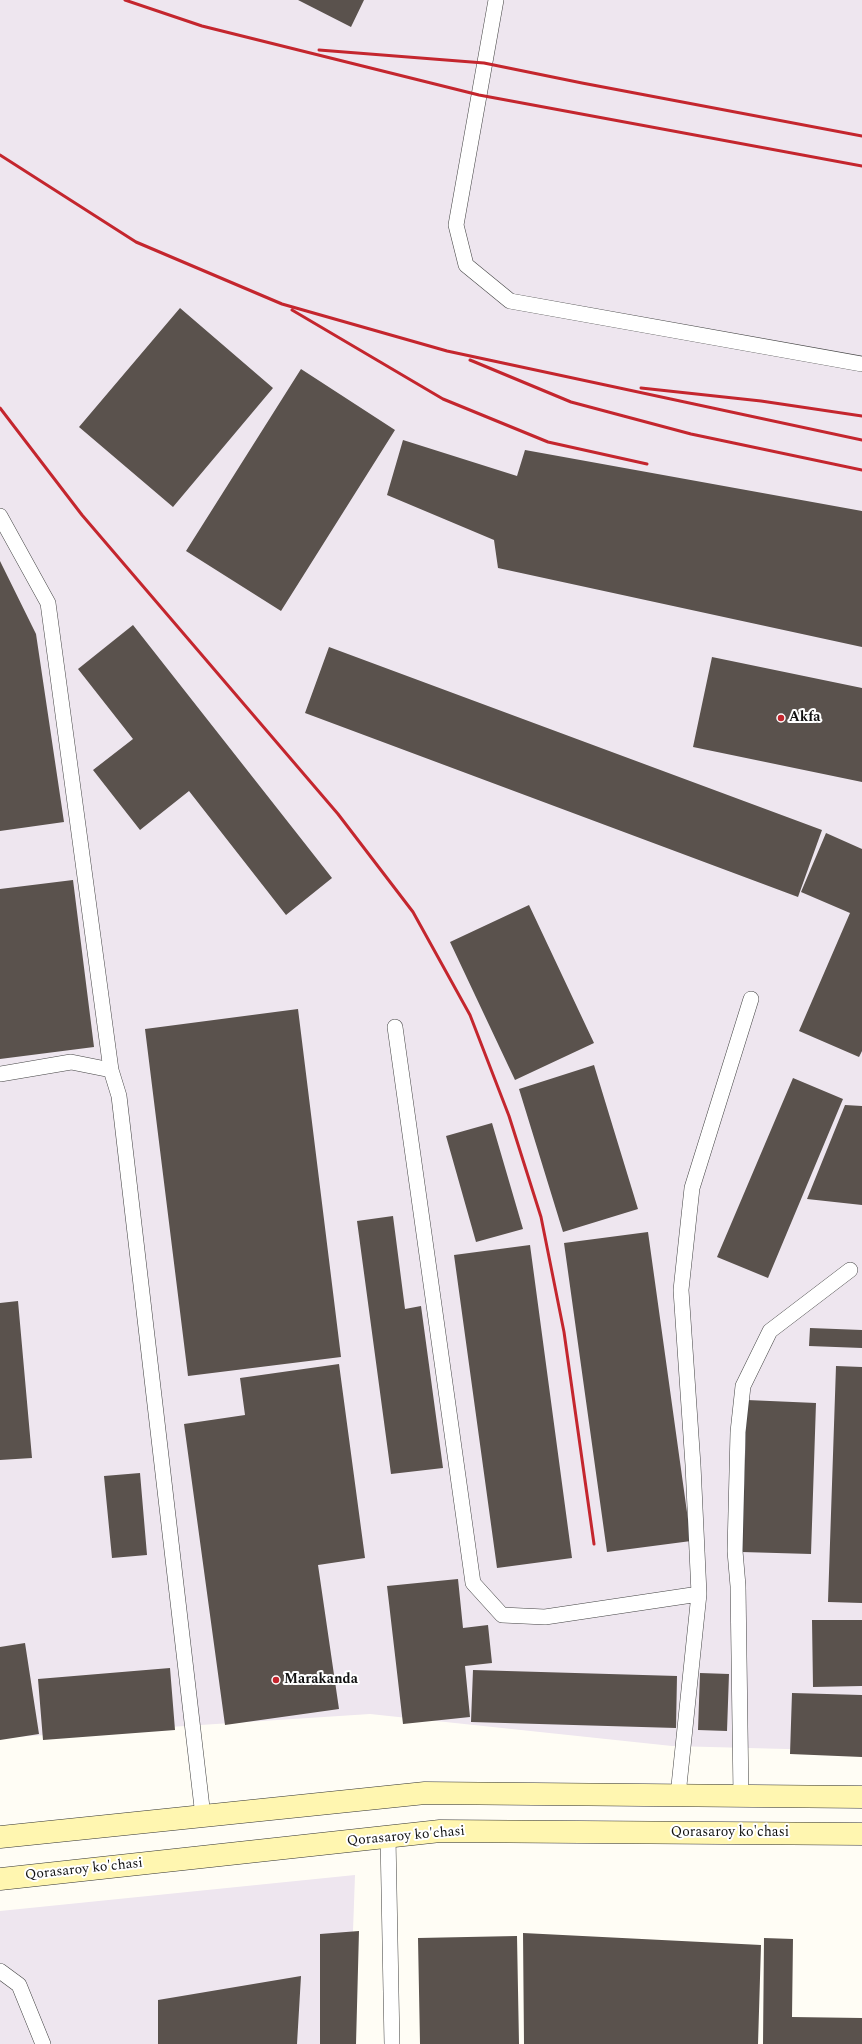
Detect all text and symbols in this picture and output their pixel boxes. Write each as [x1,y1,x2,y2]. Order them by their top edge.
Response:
place label: Akfa [789,710,821,726]
marker: Akfa [776,713,786,723]
place label: Marakanda [284,1672,358,1688]
marker: Marakanda [271,1675,281,1685]
street label: Qorasaroy ko'chasi [346,1823,466,1851]
street label: Qorasaroy ko'chasi [671,1825,789,1841]
street label: Qorasaroy ko'chasi [24,1855,144,1885]

